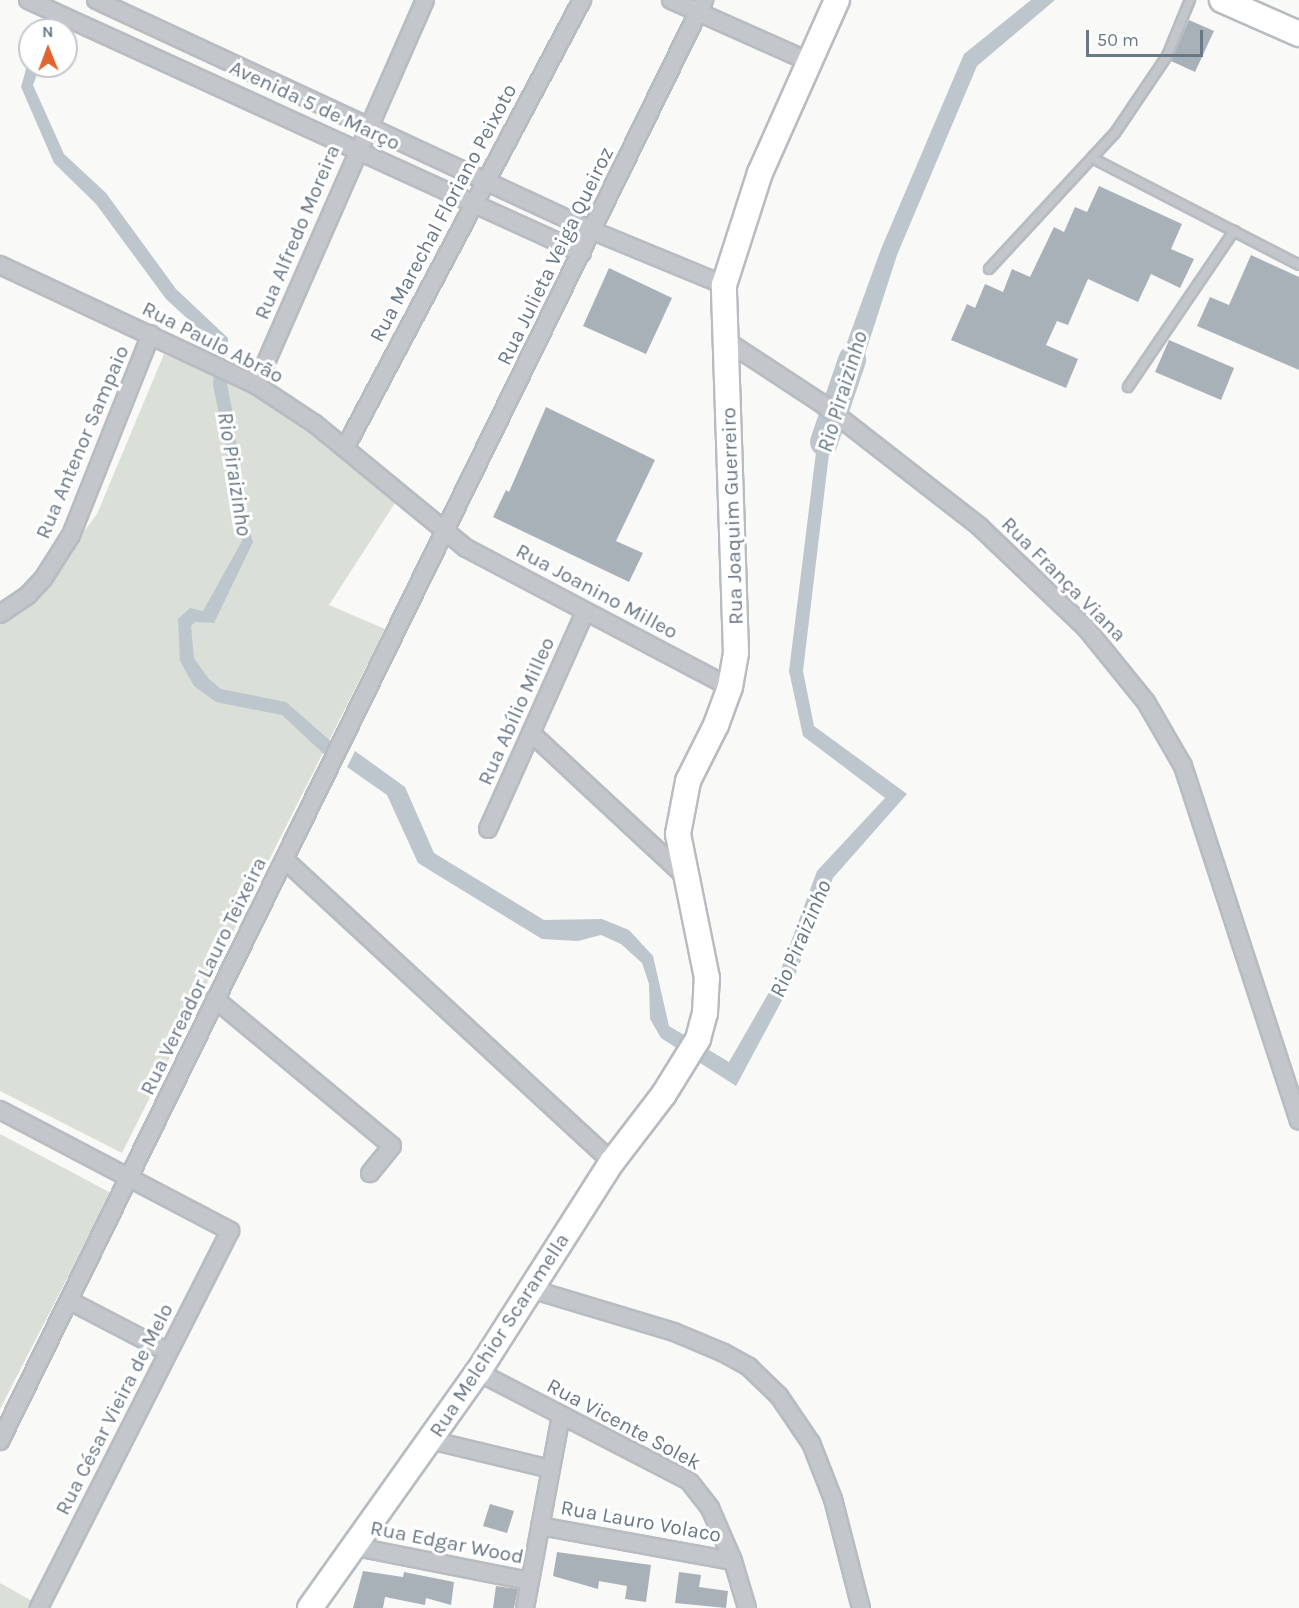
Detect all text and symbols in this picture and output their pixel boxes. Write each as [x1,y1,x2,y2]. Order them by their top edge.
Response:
north arrow [18,18,78,78]
scale bar [1089,18,1206,56]
text: N [42,22,54,41]
text: 50 m [1097,29,1139,51]
street label: Avenida 5 de Março [226,54,404,156]
street label: Rua Marechal Floriano Peixoto [364,80,522,346]
street label: Rua Alfredo Moreira [249,141,345,323]
street label: Rua Julieta Veiga Queiroz [491,143,619,369]
street label: Rua Paulo Abrão [138,295,288,389]
water label: Rio Piraizinho [812,328,874,456]
street label: Rua Antenor Sampaio [30,341,134,543]
street label: Rua Joaquim Guerreiro [716,407,748,625]
water label: Rio Piraizinho [211,410,257,538]
street label: Rua França Viana [996,511,1132,647]
street label: Rua Joanino Milleo [512,538,682,644]
street label: Rua Abílio Milleo [472,633,560,789]
street label: Rua Vereador Lauro Teixeira [134,853,272,1099]
water label: Rio Piraizinho [764,876,838,1002]
street label: Rua Melchior Scaramella [424,1228,574,1442]
street label: Rua César Vieira de Melo [50,1299,178,1519]
street label: Rua Vicente Solek [543,1373,705,1475]
street label: Rua Lauro Volaco [559,1494,723,1548]
street label: Rua Edgar Wood [368,1515,526,1569]

